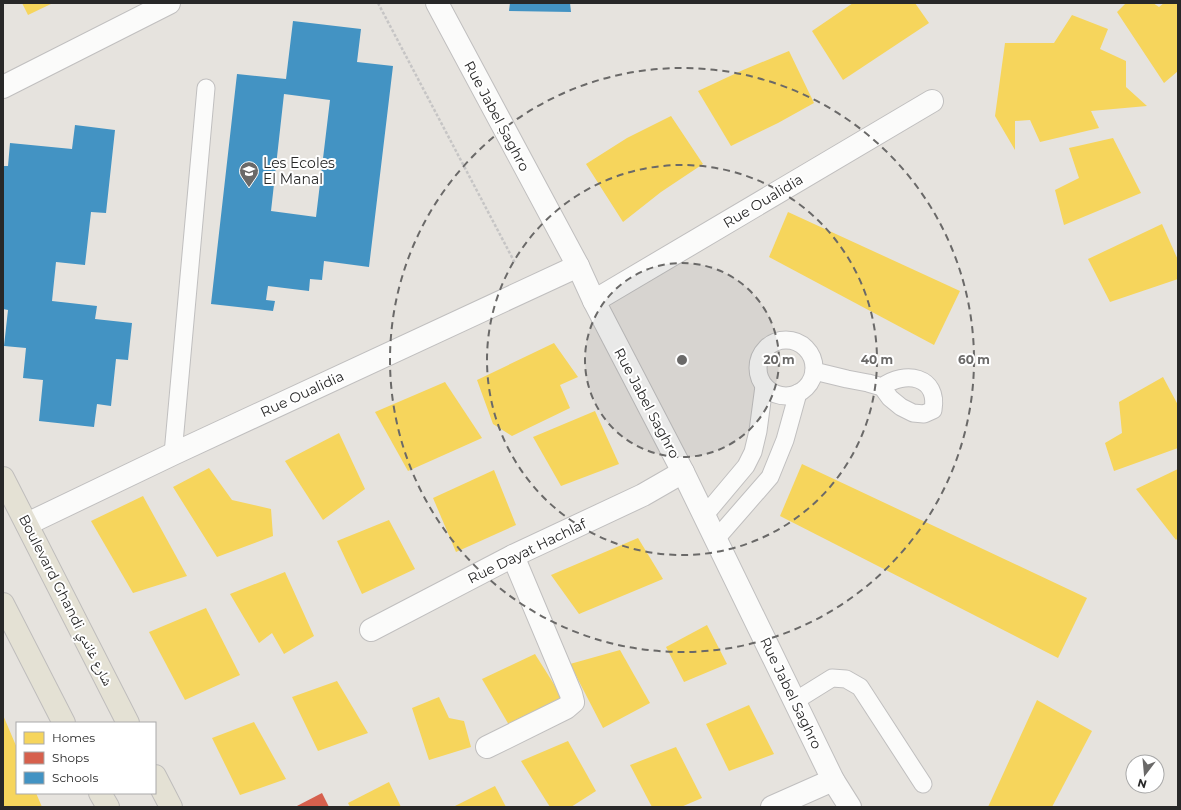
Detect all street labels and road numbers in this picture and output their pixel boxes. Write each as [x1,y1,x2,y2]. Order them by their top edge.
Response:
street label: Rue Jabel Saghro [460,58,534,174]
street label: Rue Oualidia [720,170,806,232]
street label: Rue Jabel Saghro [610,345,684,461]
street label: Rue Oualidia [257,367,347,421]
street label: Boulevard Ghandi شارع غاندي [13,511,117,690]
street label: Rue Dayat Hachlaf [465,514,590,588]
street label: Rue Jabel Saghro [756,634,826,752]

